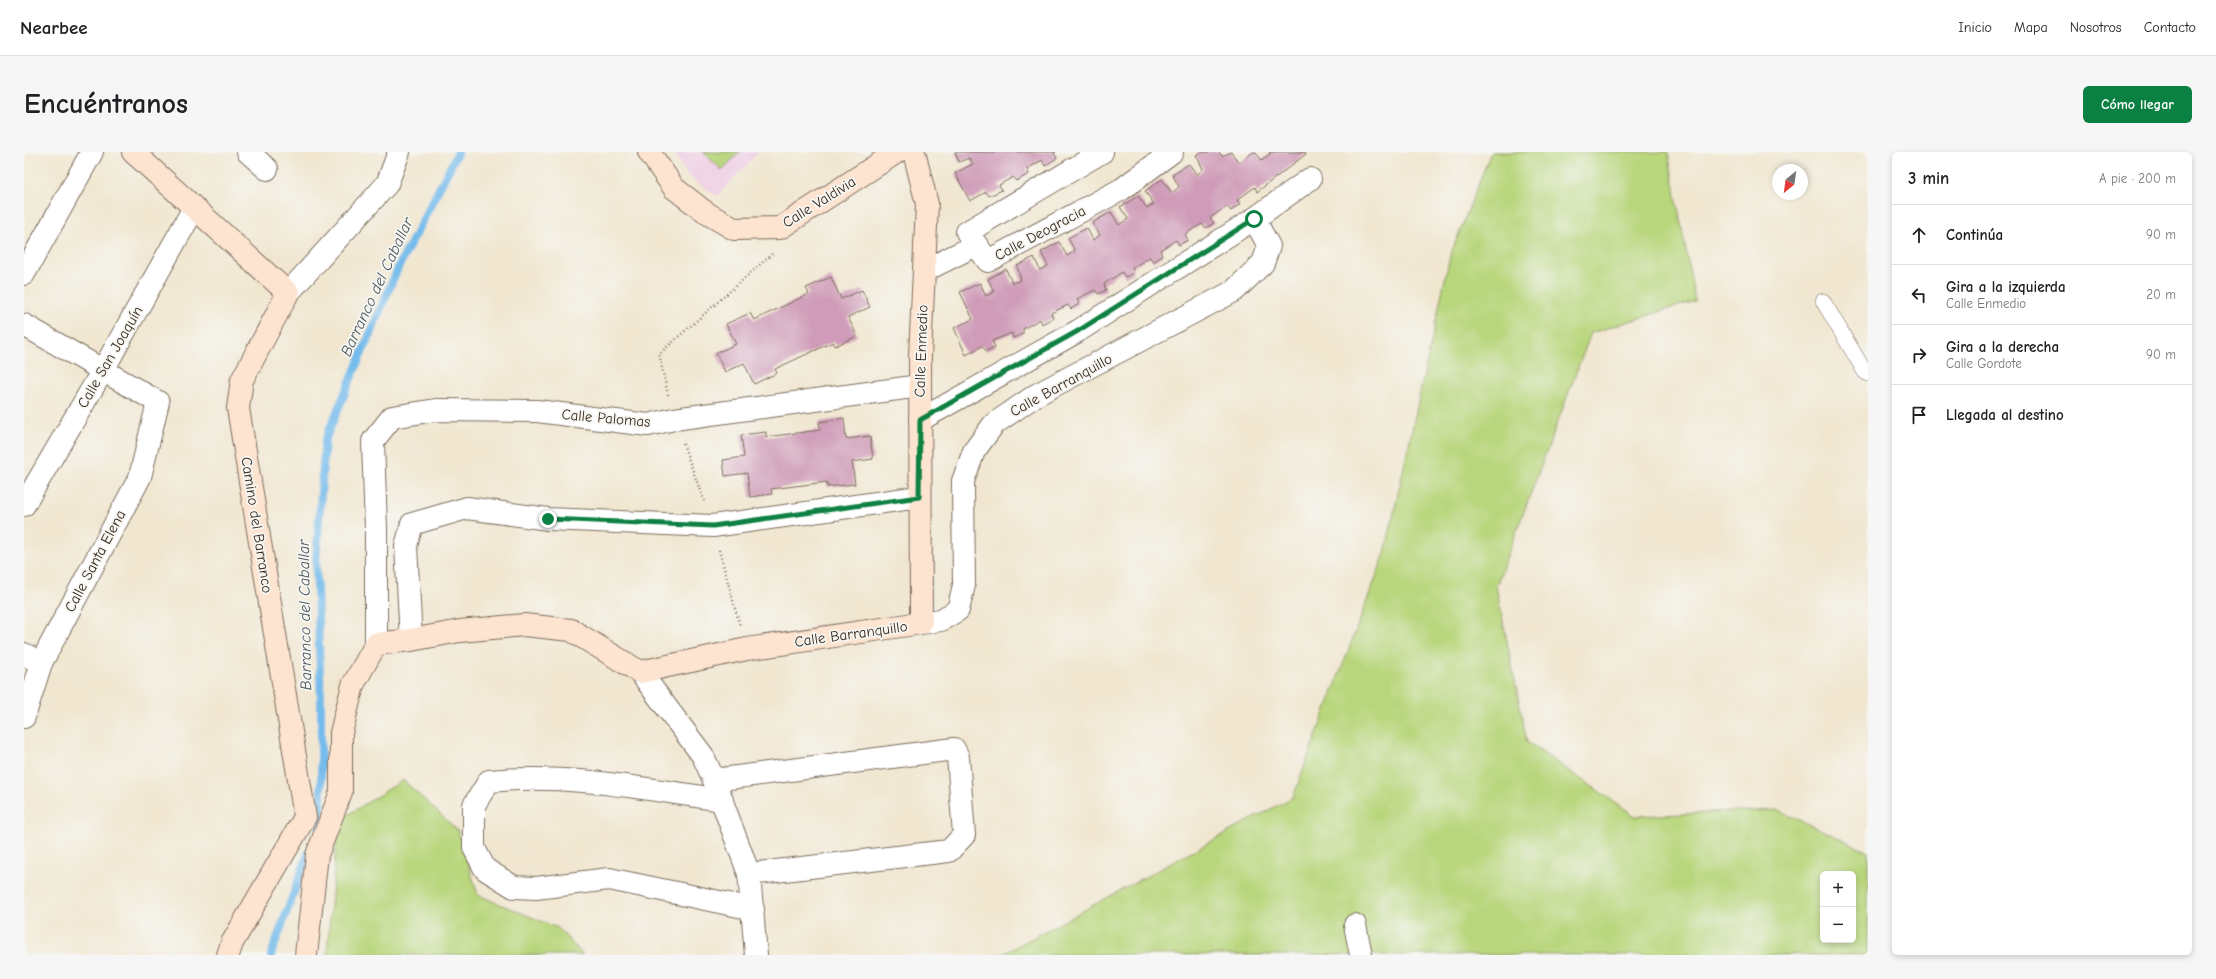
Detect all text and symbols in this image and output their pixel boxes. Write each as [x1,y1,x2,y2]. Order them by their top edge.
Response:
text: Nearbee [20,17,88,39]
text: Inicio [1958,19,1992,36]
text: Mapa [2014,19,2048,36]
text: Nosotros [2070,19,2122,36]
text: Contacto [2144,19,2196,36]
button: Cómo llegar [2083,86,2192,123]
text: Encuéntranos [24,88,188,120]
north arrow [1772,164,1808,200]
text: 3 min [1908,169,1949,188]
text: A pie · 200 m [2099,171,2176,186]
street label: Calle Valdivia [779,172,859,232]
street label: Calle Deogracia [991,201,1089,265]
route start [1245,210,1263,228]
water label: Barranco del Caballar [337,214,417,359]
icon: ahead [1908,224,1930,246]
text: Continúa [1946,226,2003,244]
text: 90 m [2146,227,2176,242]
text: Gira a la izquierda [1946,278,2066,296]
icon: left [1908,284,1930,306]
text: 20 m [2146,287,2176,302]
text: Calle Enmedio [1946,296,2026,311]
street label: Calle San Joaquín [73,303,147,411]
street label: Calle Enmedio [910,304,932,398]
text: Gira a la derecha [1946,338,2059,356]
icon: right [1908,344,1930,366]
text: 90 m [2146,347,2176,362]
street label: Calle Barranquillo [1007,349,1115,421]
text: Calle Gordote [1946,356,2022,371]
icon: arrive [1908,404,1930,426]
street label: Calle Palomas [561,405,651,431]
text: Llegada al destino [1946,406,2064,424]
street label: Camino del Barranco [237,456,277,594]
street label: Calle Santa Elena [61,507,129,615]
route end [539,510,557,528]
water label: Barranco del Caballar [295,539,315,691]
street label: Calle Barranquillo [793,617,909,651]
map controls [1820,871,1856,943]
button: + [1820,871,1856,907]
button: − [1820,907,1856,943]

